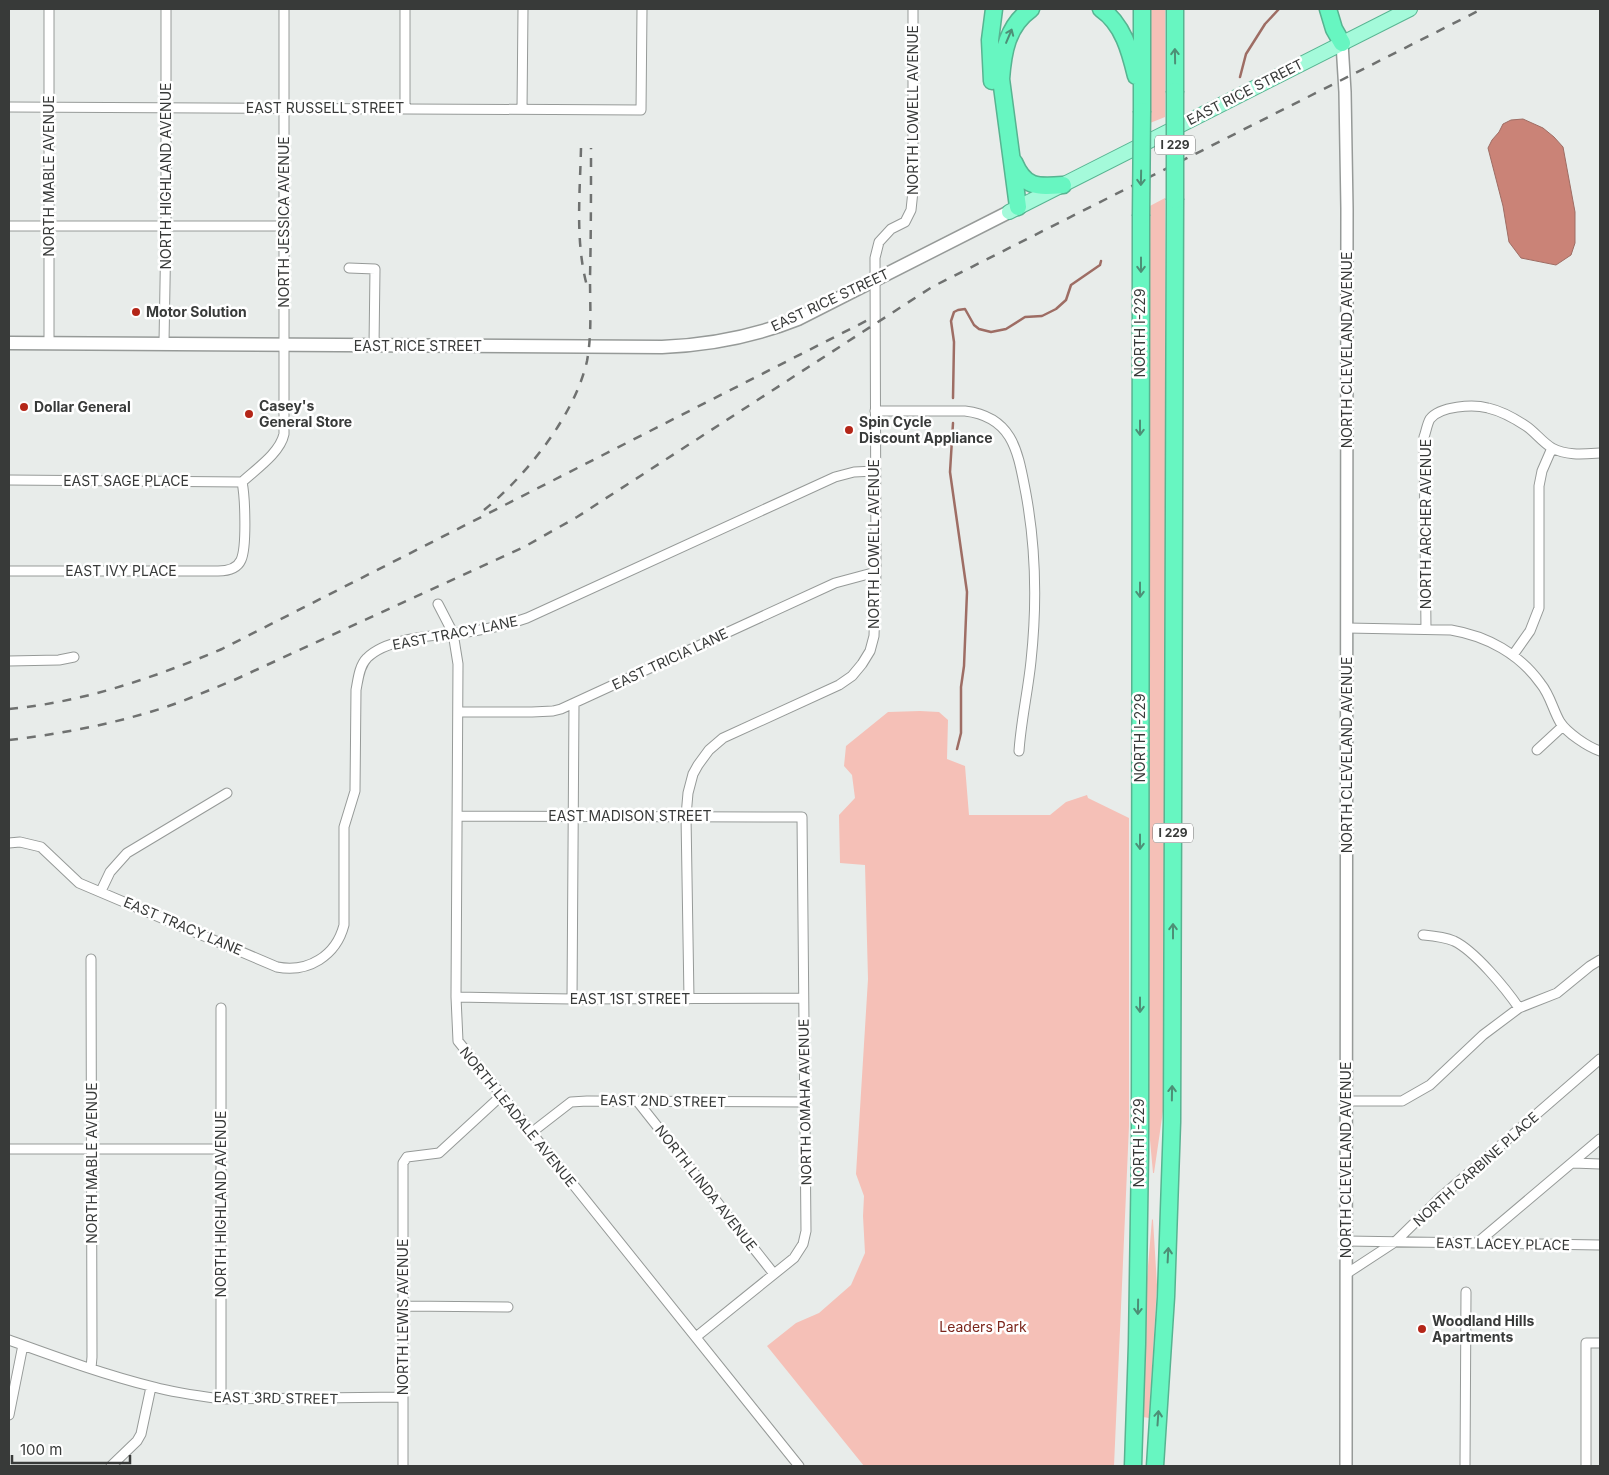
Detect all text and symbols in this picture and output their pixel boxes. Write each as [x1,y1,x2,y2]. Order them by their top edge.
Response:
street label: NORTH LOWELL AVENUE [904,25,921,195]
one-way arrow [1005,29,1014,44]
one-way arrow [1170,48,1180,64]
street label: EAST RICE STREET [1184,55,1306,128]
street label: NORTH HIGHLAND AVENUE [157,83,174,269]
street label: NORTH MABLE AVENUE [40,95,57,257]
street label: EAST RUSSELL STREET [246,99,404,116]
street label: NORTH JESSICA AVENUE [275,136,292,308]
road number: I 229 [1155,136,1195,154]
one-way arrow [1136,169,1146,185]
street label: NORTH CLEVELAND AVENUE [1338,252,1355,448]
one-way arrow [1136,256,1146,273]
street label: EAST RICE STREET [768,265,892,334]
street label: NORTH I-229 [1131,288,1148,378]
place label: Motor Solution [146,303,247,320]
marker: Motor Solution [130,306,142,318]
street label: EAST RICE STREET [354,337,482,354]
place label: Casey's General Store [259,397,352,430]
place label: Dollar General [34,398,131,415]
marker: Dollar General [18,401,30,413]
marker: Casey's General Store [243,408,255,420]
place label: Spin Cycle Discount Appliance [859,413,993,446]
one-way arrow [1135,419,1145,435]
marker: Spin Cycle Discount Appliance [843,424,855,436]
street label: NORTH ARCHER AVENUE [1417,439,1434,609]
street label: NORTH LOWELL AVENUE [865,459,882,629]
street label: EAST SAGE PLACE [63,472,189,489]
street label: EAST IVY PLACE [65,562,177,579]
one-way arrow [1135,582,1145,598]
street label: EAST TRACY LANE [391,612,519,653]
street label: EAST TRICIA LANE [609,624,730,693]
street label: NORTH CLEVELAND AVENUE [1338,657,1355,853]
street label: NORTH I-229 [1131,693,1148,783]
street label: EAST MADISON STREET [548,807,712,824]
road number: I 229 [1153,824,1193,842]
one-way arrow [1135,834,1145,850]
street label: EAST TRACY LANE [121,893,245,958]
one-way arrow [1168,923,1178,939]
street label: EAST 1ST STREET [570,990,690,1007]
one-way arrow [1135,996,1145,1012]
street label: NORTH OMAHA AVENUE [795,1018,814,1186]
street label: NORTH LEADALE AVENUE [457,1043,580,1190]
street label: NORTH CLEVELAND AVENUE [1337,1062,1354,1258]
street label: NORTH MABLE AVENUE [83,1082,100,1244]
one-way arrow [1167,1085,1177,1102]
street label: EAST 2ND STREET [600,1091,726,1110]
street label: NORTH I-229 [1130,1098,1147,1188]
street label: NORTH CARBINE PLACE [1409,1108,1542,1229]
street label: NORTH HIGHLAND AVENUE [212,1111,229,1297]
street label: NORTH LINDA AVENUE [652,1121,761,1254]
street label: EAST LACEY PLACE [1436,1234,1570,1253]
street label: NORTH LEWIS AVENUE [394,1239,411,1395]
one-way arrow [1163,1248,1172,1264]
one-way arrow [1133,1298,1143,1315]
place label: Woodland Hills Apartments [1432,1312,1534,1345]
park label: Leaders Park [939,1318,1027,1335]
marker: Woodland Hills Apartments [1416,1323,1428,1335]
street label: EAST 3RD STREET [214,1388,338,1407]
one-way arrow [1154,1410,1163,1426]
scale bar [12,1432,130,1464]
text: 100 m [20,1440,62,1459]

